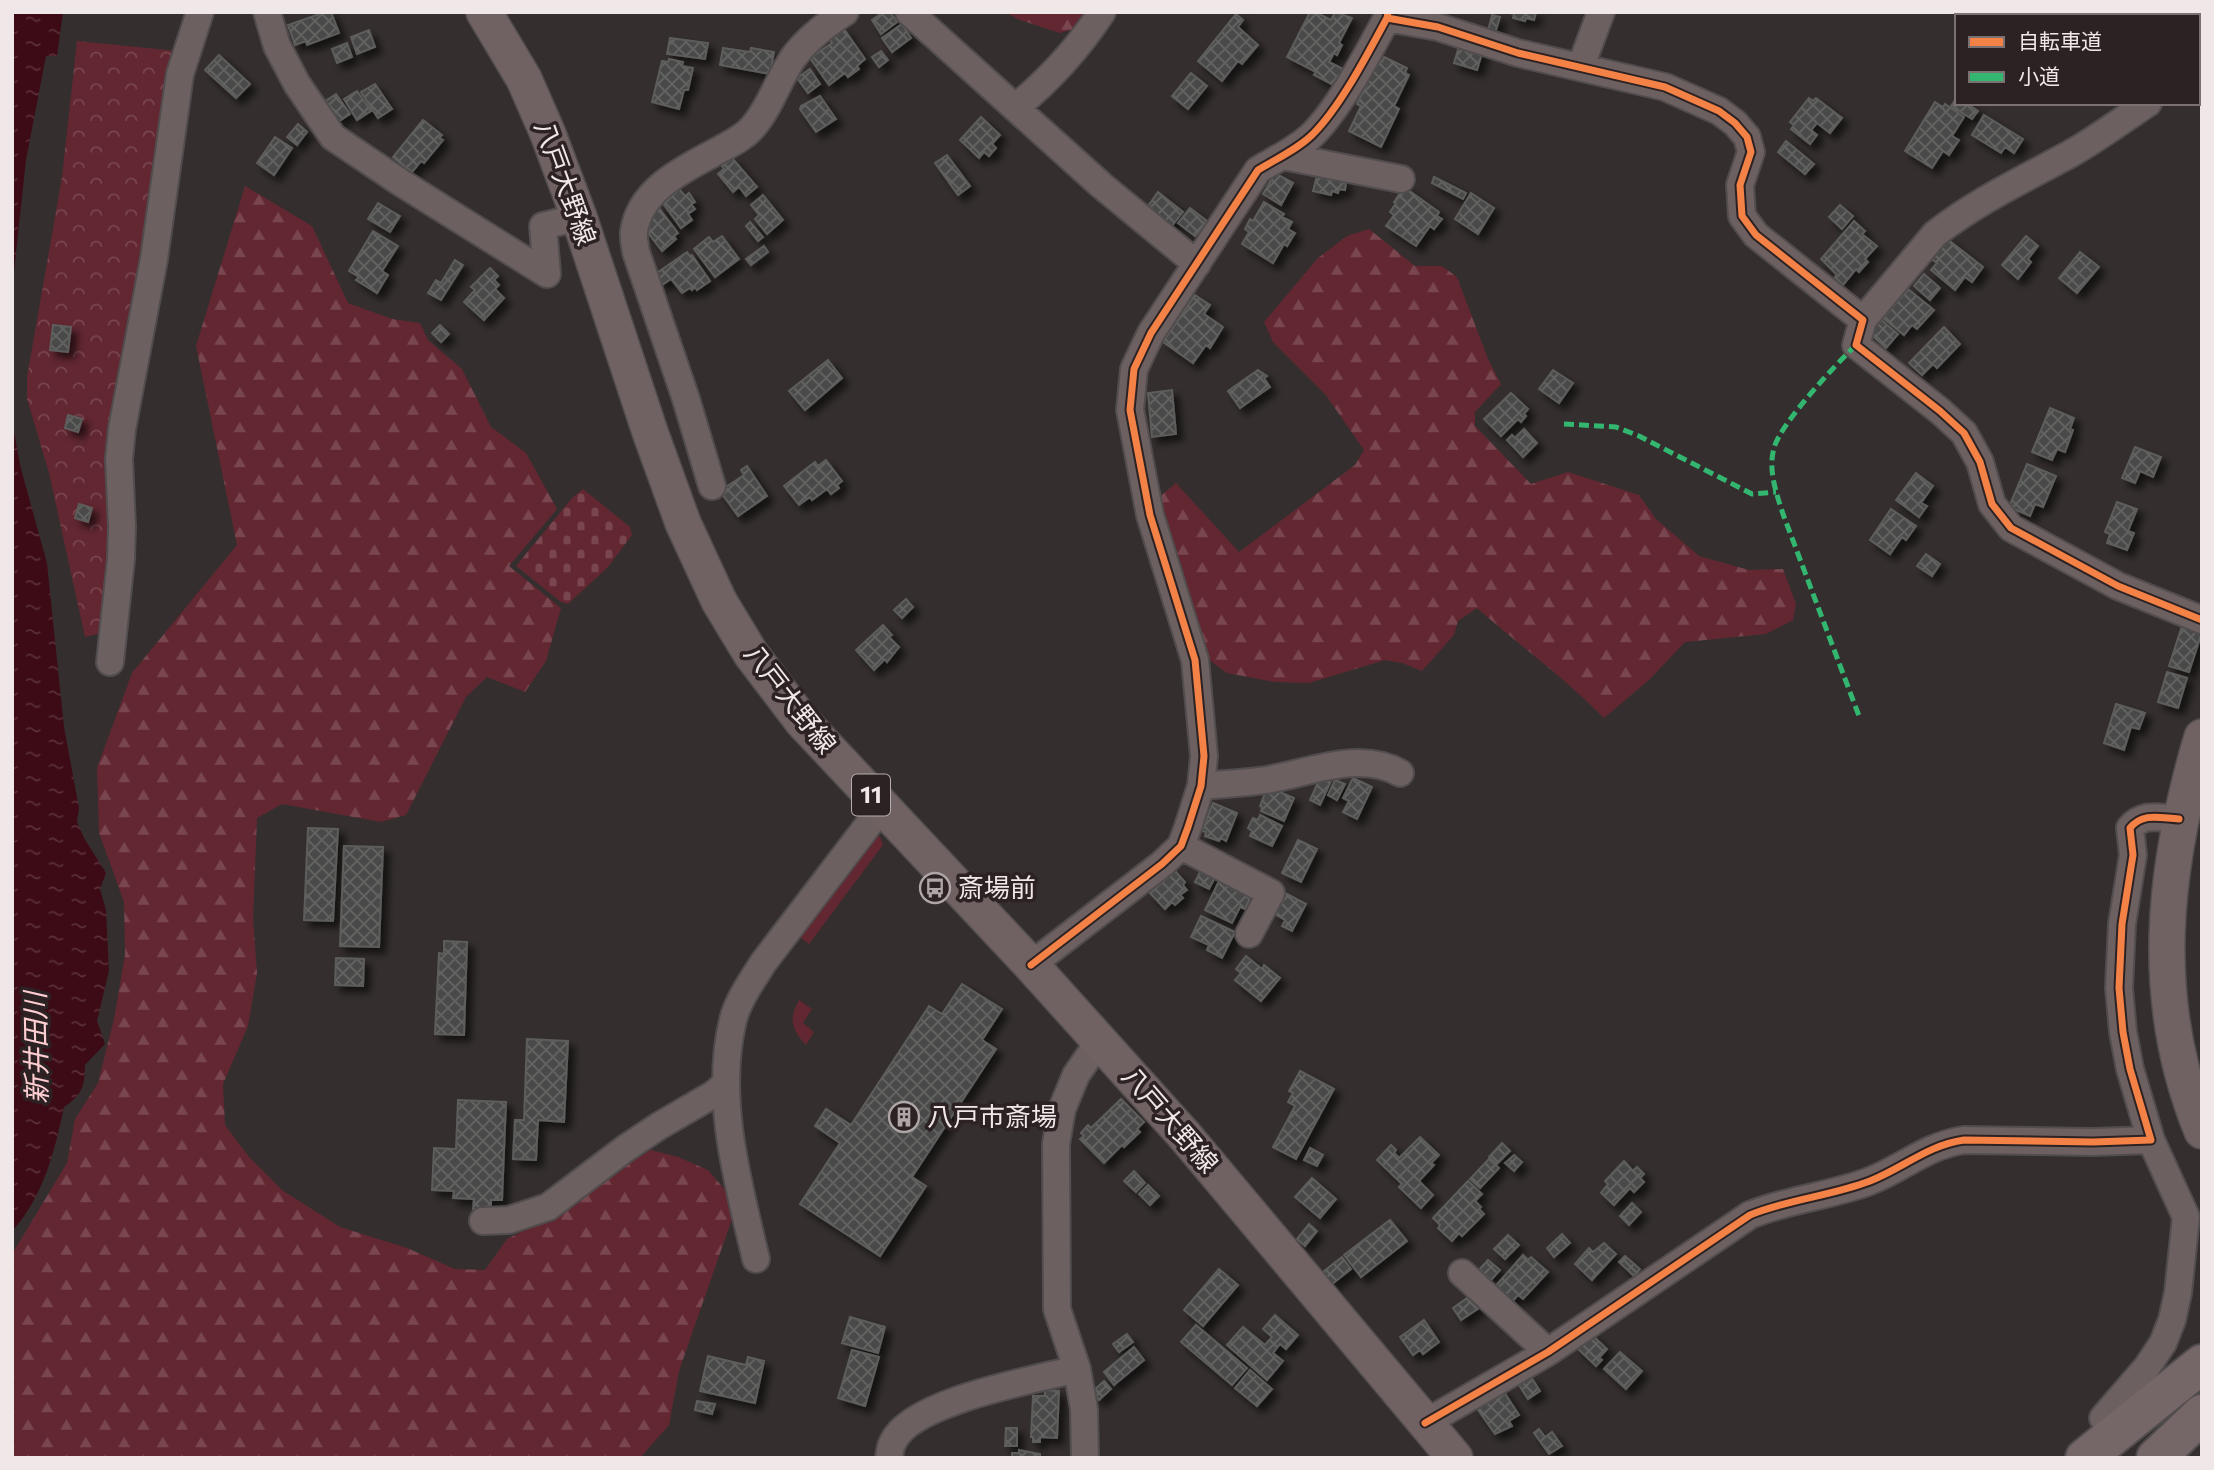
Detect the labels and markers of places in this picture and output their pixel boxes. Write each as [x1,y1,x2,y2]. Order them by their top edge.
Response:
bus stop icon: 斎場前 [918,871,952,905]
place label: 斎場前 [958,871,1036,902]
building icon: 八戸市斎場 [887,1100,921,1134]
place label: 八戸市斎場 [927,1100,1057,1131]

